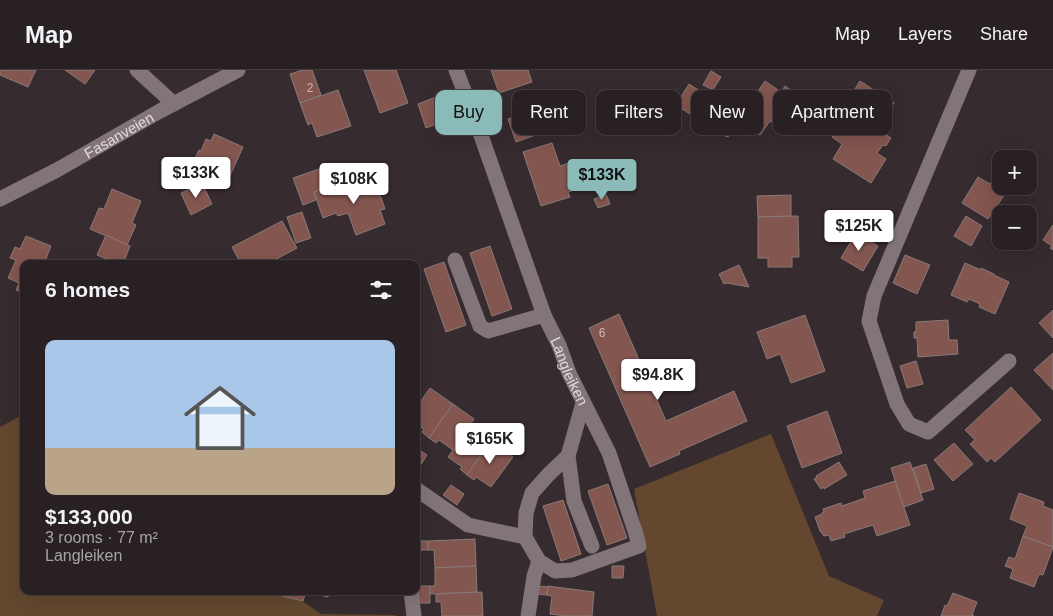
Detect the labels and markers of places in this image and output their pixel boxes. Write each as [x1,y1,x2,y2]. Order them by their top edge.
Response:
pin: $133K [161,156,231,199]
pin: $133K [567,158,637,201]
pin: $108K [319,162,389,205]
pin: $125K [824,210,894,252]
pin: $94.8K [617,358,699,401]
pin: $165K [455,422,525,465]

